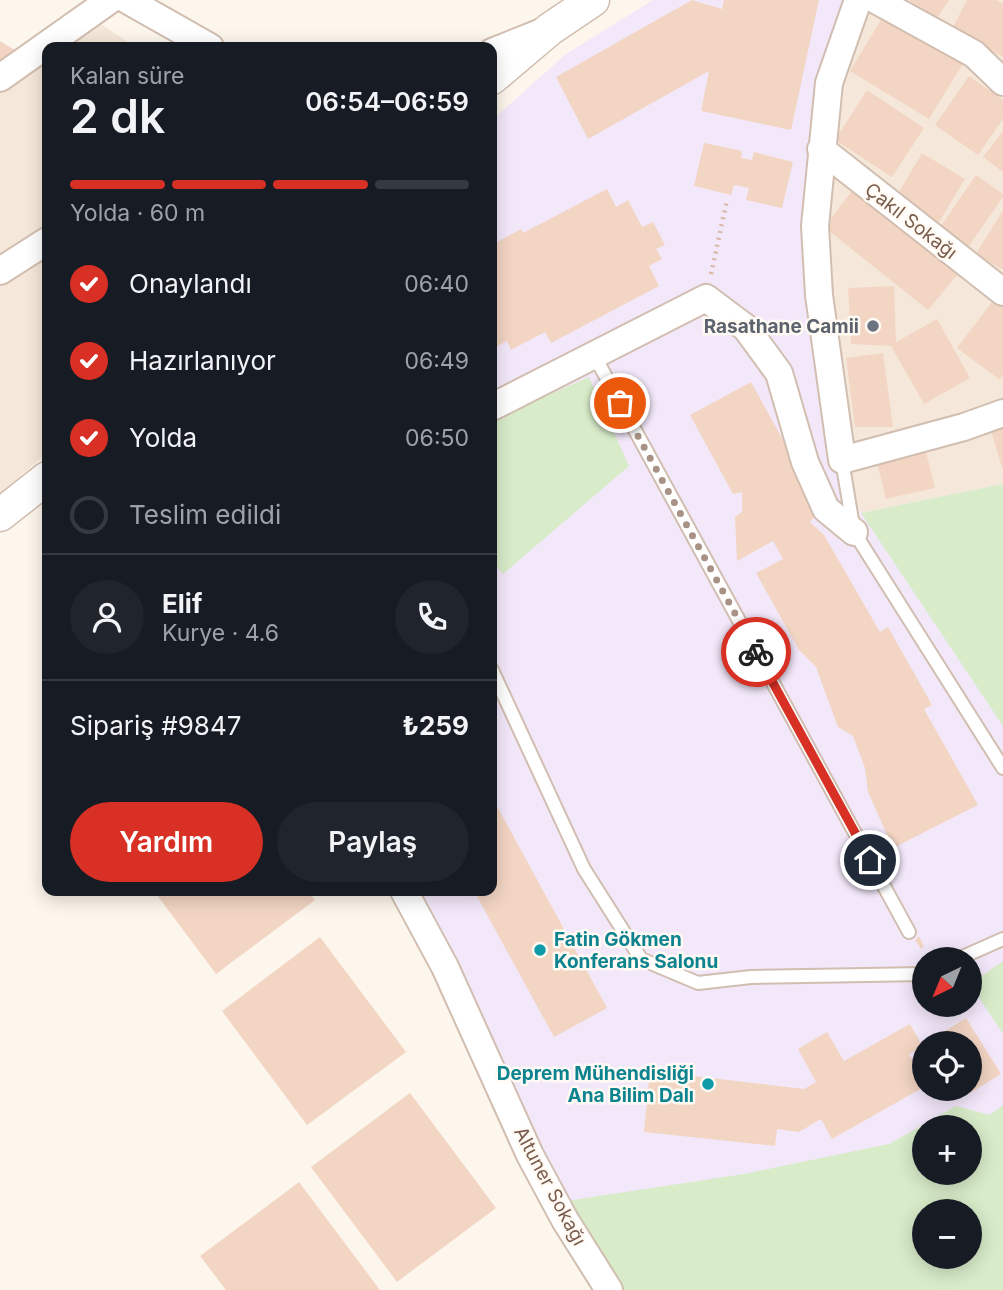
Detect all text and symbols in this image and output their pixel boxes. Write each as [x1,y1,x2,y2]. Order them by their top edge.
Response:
text: Kalan süre [70,62,184,90]
text: 06:54–06:59 [305,86,469,117]
text: 2 dk [70,88,165,144]
street label: Çakıl Sokağı [860,178,962,264]
text: Yolda · 60 m [70,199,205,227]
icon: check [70,265,108,303]
text: Onaylandı [129,268,252,299]
text: 06:40 [404,270,469,298]
place label: Rasathane Camii [704,315,859,338]
marker: Rasathane Camii [865,318,881,334]
icon: check [70,342,108,380]
text: Hazırlanıyor [129,345,276,376]
text: 06:49 [404,347,469,375]
pin [590,373,650,433]
icon: bag [601,384,639,422]
icon: check [70,419,108,457]
text: Yolda [129,422,197,453]
text: 06:50 [405,424,469,452]
text: Teslim edildi [129,499,281,530]
button: person [70,580,144,654]
button: phone [395,580,469,654]
text: Elif [162,588,202,619]
courier [721,617,791,687]
text: Kurye · 4.6 [162,619,279,647]
icon: bike [737,633,775,671]
text: Sipariş #9847 [70,710,241,741]
text: ₺259 [402,710,469,741]
button: Yardım [70,802,263,882]
button: Paylaş [277,802,469,882]
pin [840,830,900,890]
icon: home [851,841,889,879]
place label: Fatin Gökmen Konferans Salonu [554,928,718,973]
marker: Fatin Gökmen Konferans Salonu [532,942,548,958]
north arrow [912,947,982,1017]
map controls [912,947,982,1269]
button: locate [912,1031,982,1101]
place label: Deprem Mühendisliği Ana Bilim Dalı [497,1062,694,1107]
marker: Deprem Mühendisliği Ana Bilim Dalı [700,1076,716,1092]
button: + [912,1115,982,1185]
street label: Altuner Sokağı [509,1123,591,1249]
button: − [912,1199,982,1269]

